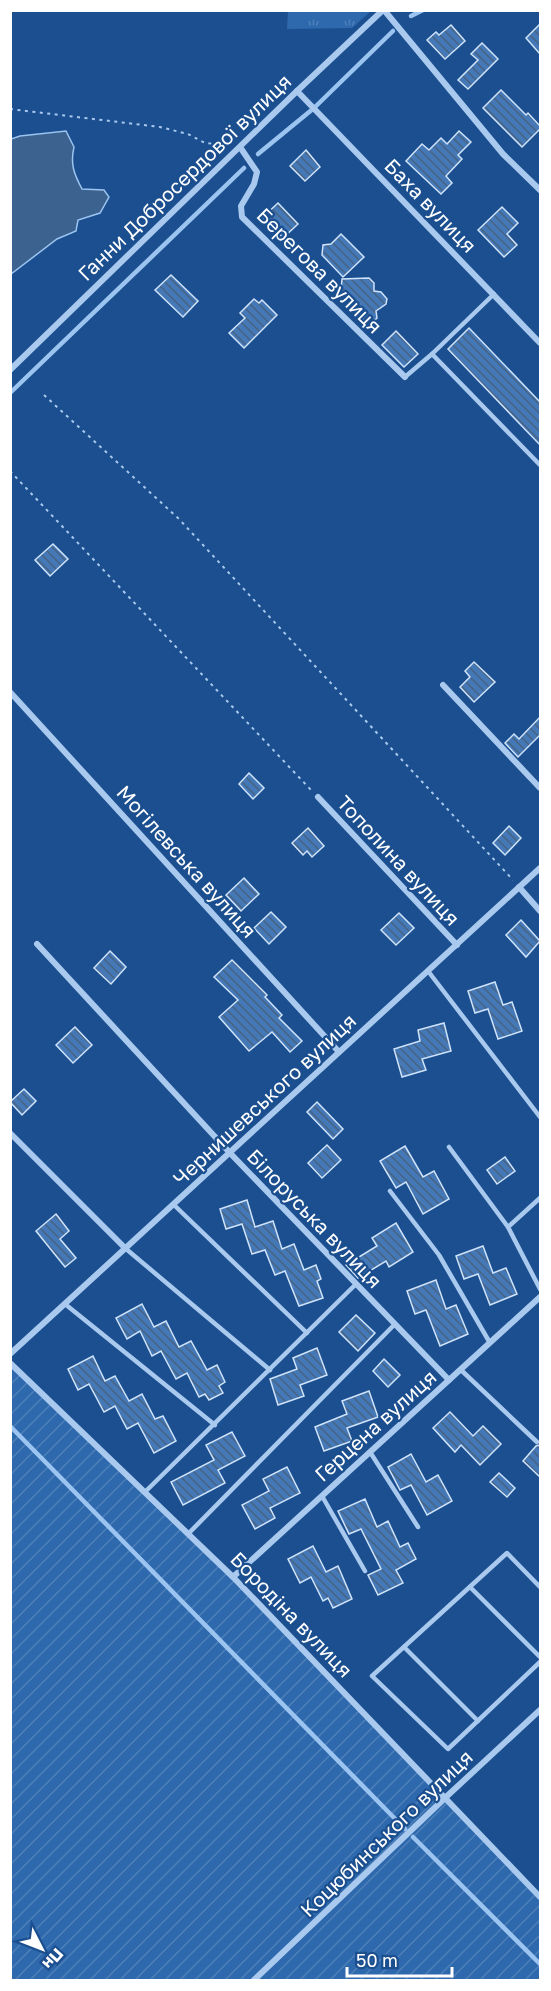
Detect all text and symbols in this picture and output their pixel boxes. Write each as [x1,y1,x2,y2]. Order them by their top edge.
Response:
street label: Ганни Добросердової вулиця [73,69,295,285]
street label: Баха вулиця [380,153,482,257]
street label: Берегова вулиця [252,202,388,338]
street label: Могілевська вулиця [112,780,262,942]
street label: Тополина вулиця [333,790,465,930]
street label: Чернишевського вулиця [168,1008,360,1190]
street label: Білоруська вулиця [243,1144,387,1292]
street label: Герцена вулиця [309,1364,441,1486]
street label: Бородіна вулиця [226,1546,358,1682]
street label: Коцюбинського вулиця [295,1745,477,1921]
north arrow [12,1919,72,1979]
scale bar [347,1940,452,1978]
text: Пн [38,1944,68,1974]
text: 50 m [356,1949,398,1971]

